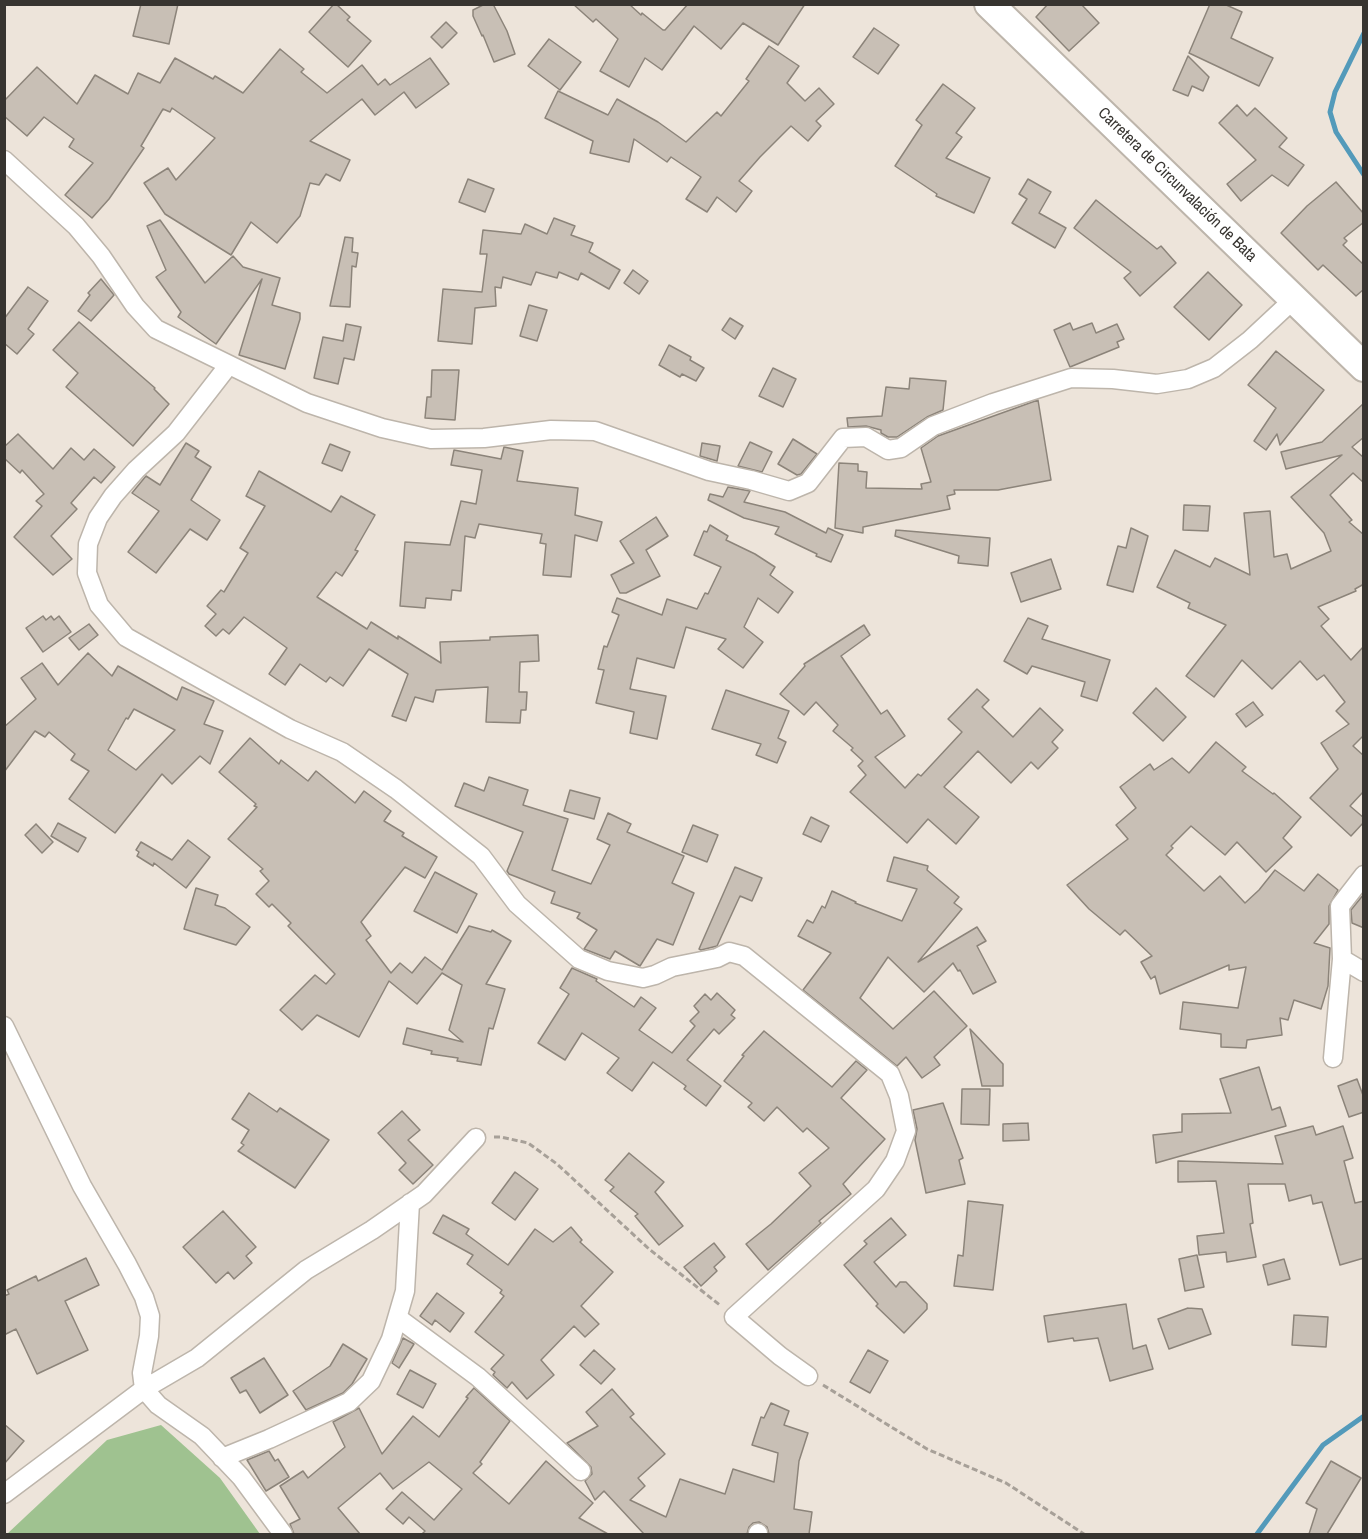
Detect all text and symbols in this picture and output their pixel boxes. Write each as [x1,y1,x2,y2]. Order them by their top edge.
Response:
street label: Carretera de Circunvalación de Bata [1093,104,1261,266]

